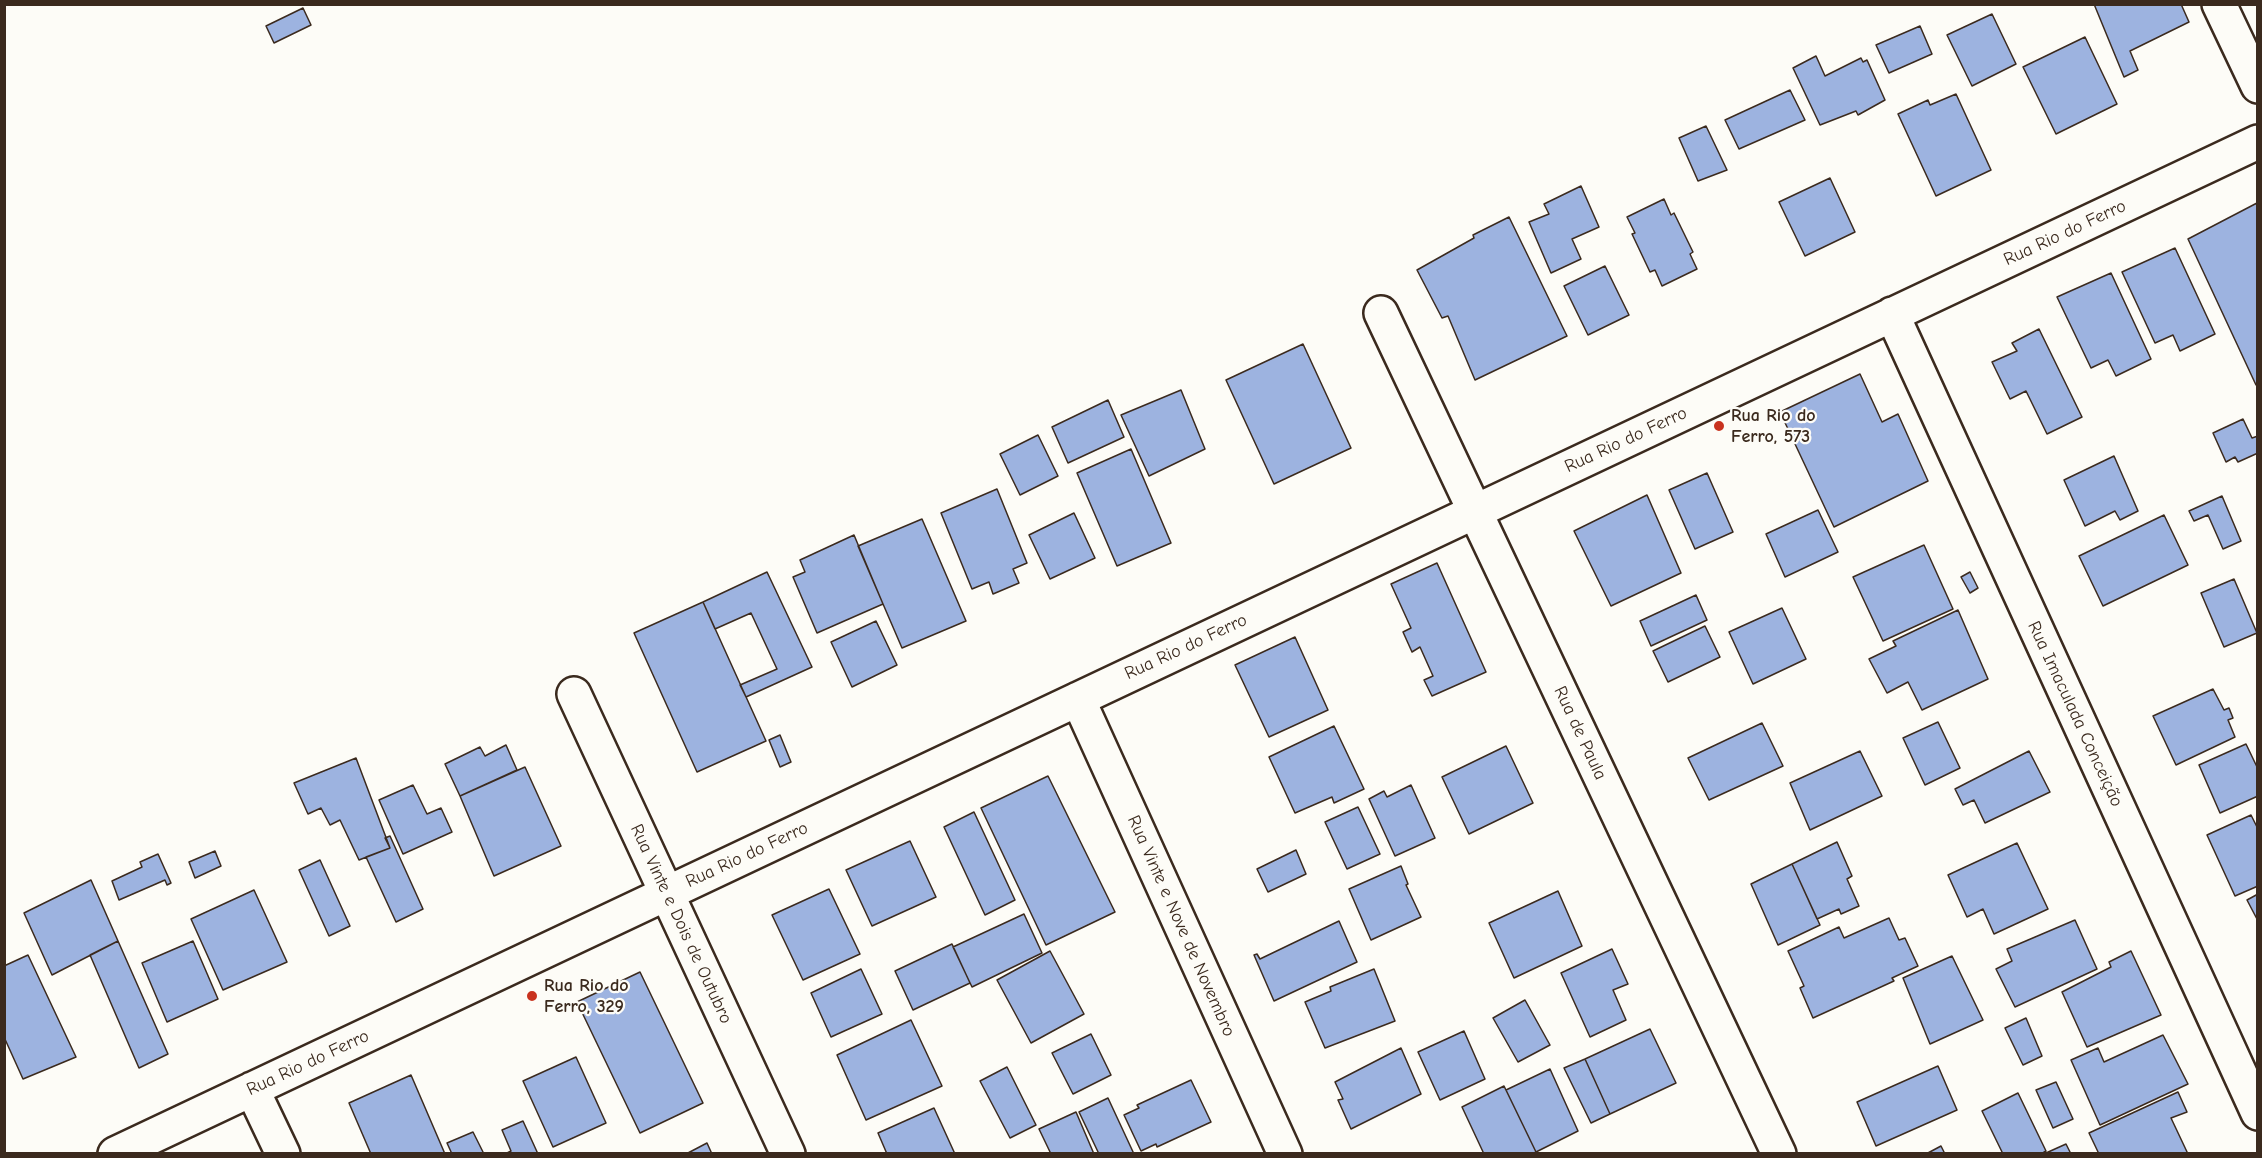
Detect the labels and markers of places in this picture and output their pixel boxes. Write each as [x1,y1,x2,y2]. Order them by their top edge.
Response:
place label: Rua Rio do Ferro, 573 [1731,405,1816,448]
marker: Rua Rio do Ferro, 573 [1712,419,1726,433]
place label: Rua Rio do Ferro, 329 [544,975,629,1018]
marker: Rua Rio do Ferro, 329 [525,989,539,1003]

